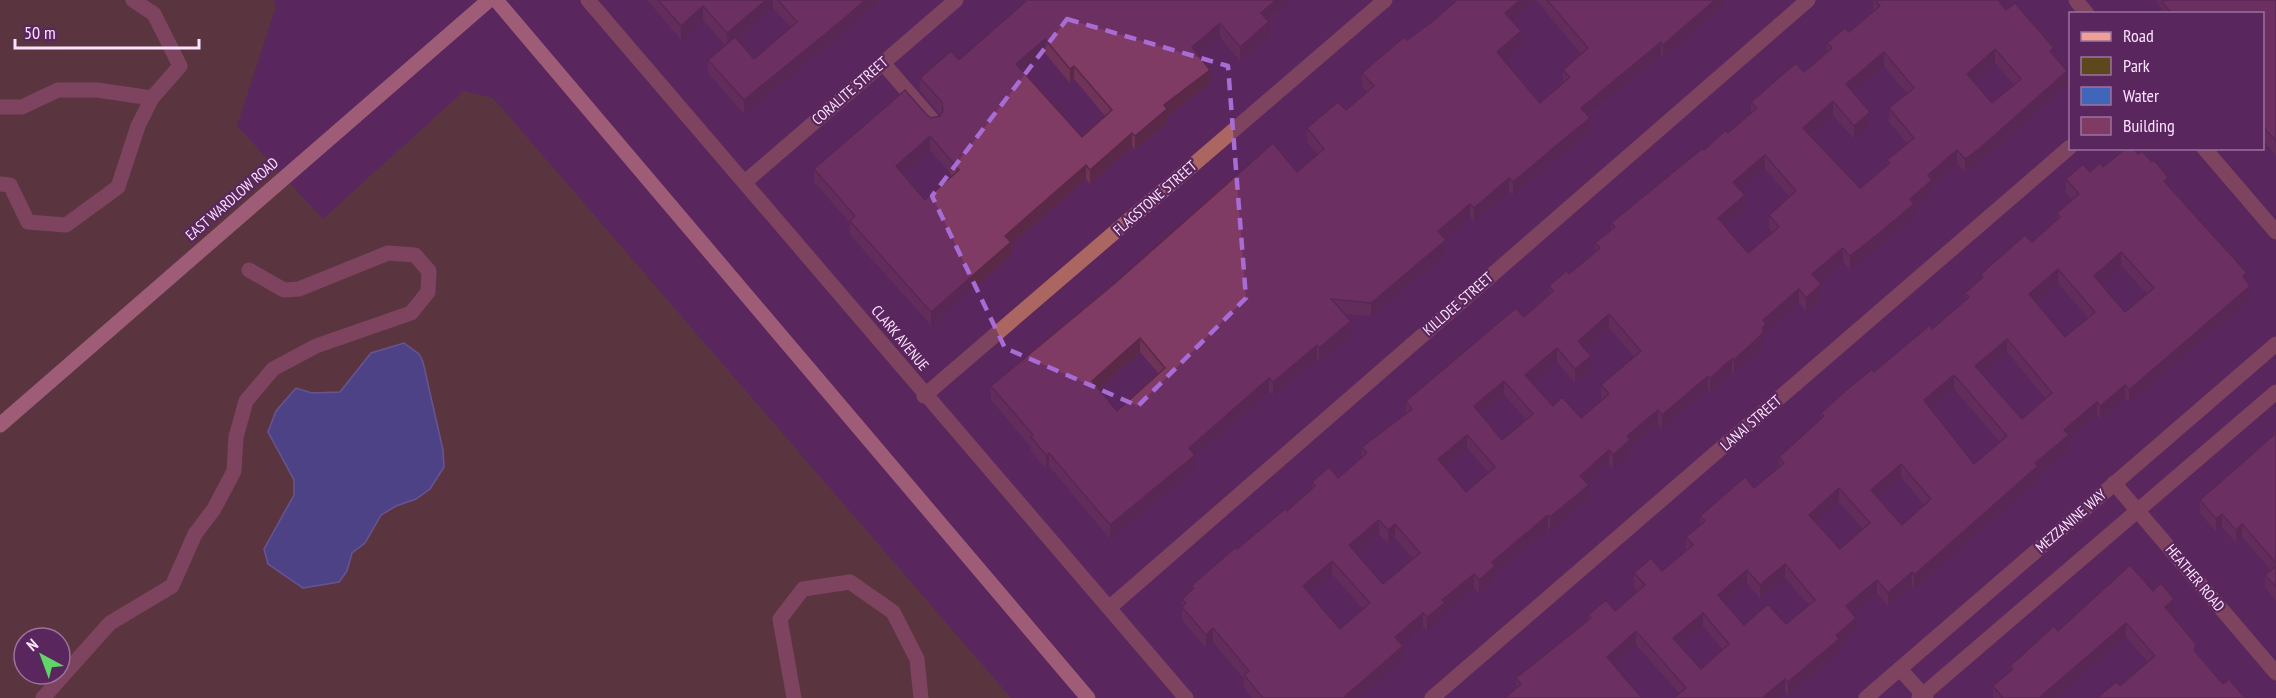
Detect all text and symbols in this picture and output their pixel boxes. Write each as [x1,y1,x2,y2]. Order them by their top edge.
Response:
scale bar [15,12,200,50]
legend [2069,12,2264,150]
text: 50 m [24,21,56,44]
text: Road [2123,24,2154,47]
street label: CORALITE STREET [808,52,892,129]
text: Park [2123,54,2150,77]
text: Water [2123,84,2159,107]
text: Building [2123,114,2175,137]
street label: EAST WARDLOW ROAD [181,153,282,244]
street label: FLAGSTONE STREET [1109,156,1201,239]
street label: KILLDEE STREET [1419,268,1497,339]
street label: CLARK AVENUE [868,301,933,374]
street label: LANAI STREET [1716,391,1785,454]
street label: MEZZANINE WAY [2031,485,2110,557]
street label: HEATHER ROAD [2162,540,2229,615]
north arrow [12,626,72,686]
text: N [22,634,42,655]

